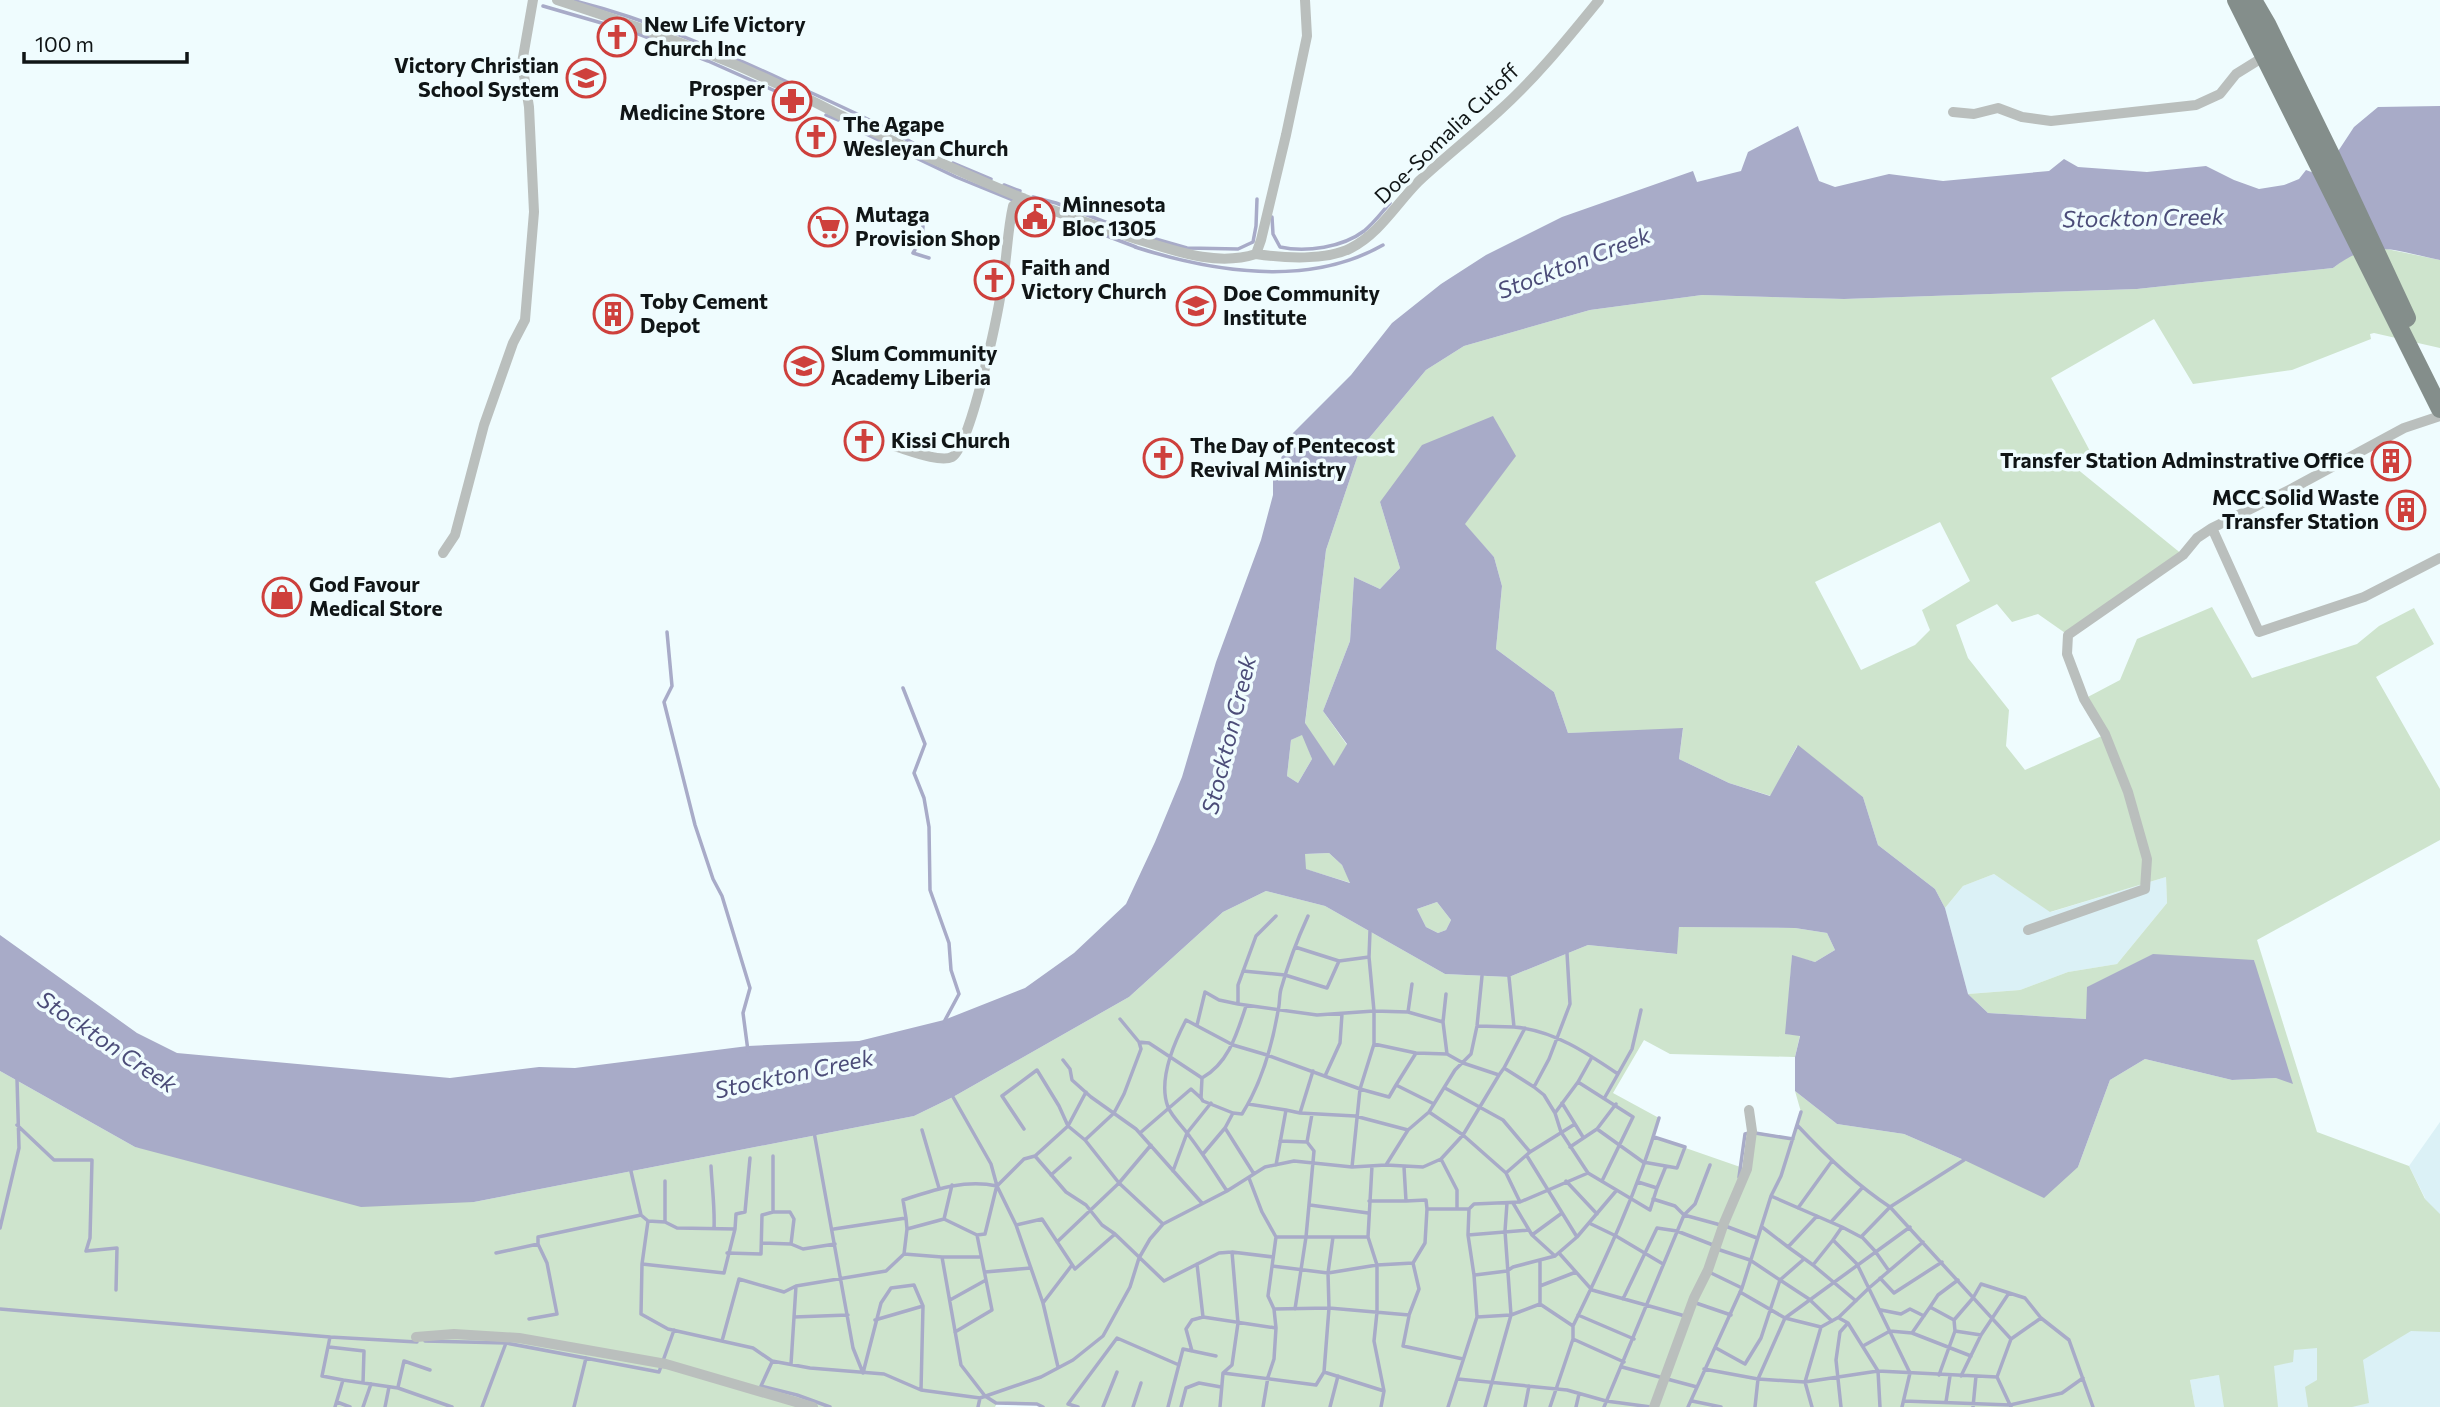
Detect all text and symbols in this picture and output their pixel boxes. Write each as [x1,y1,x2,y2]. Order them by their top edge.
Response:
place label: New Life Victory Church Inc [644,11,806,60]
church icon: New Life Victory Church Inc [596,16,638,58]
scale bar [24,21,187,65]
text: 100 m [35,31,94,56]
place label: Victory Christian School System [394,52,559,101]
school or university icon: Victory Christian School System [565,57,607,99]
street label: Doe-Somalia Cutoff [1369,57,1524,208]
place label: Prosper Medicine Store [619,75,765,124]
pharmacy icon: Prosper Medicine Store [771,80,813,122]
place label: The Agape Wesleyan Church [843,111,1009,160]
church icon: The Agape Wesleyan Church [795,116,837,158]
place label: Minnesota Bloc 1305 [1062,191,1166,240]
public building icon: Minnesota Bloc 1305 [1014,196,1056,238]
place label: Mutaga Provision Shop [855,201,1000,250]
water label: Stockton Creek [2062,202,2225,232]
supermarket icon: Mutaga Provision Shop [807,206,849,248]
water label: Stockton Creek [1493,220,1655,304]
place label: Faith and Victory Church [1021,254,1167,303]
church icon: Faith and Victory Church [973,259,1015,301]
place label: Doe Community Institute [1223,280,1380,329]
school or university icon: Doe Community Institute [1175,285,1217,327]
place label: Toby Cement Depot [640,288,768,337]
building icon: Toby Cement Depot [592,293,634,335]
place label: Slum Community Academy Liberia [831,340,998,389]
school or university icon: Slum Community Academy Liberia [783,345,825,387]
church icon: Kissi Church [843,420,885,462]
place label: Kissi Church [891,427,1010,452]
place label: The Day of Pentecost Revival Ministry [1190,432,1395,481]
church icon: The Day of Pentecost Revival Ministry [1142,437,1184,479]
building icon: Transfer Station Adminstrative Office [2370,440,2412,482]
place label: Transfer Station Adminstrative Office [2000,447,2364,472]
place label: MCC Solid Waste Transfer Station [2212,484,2379,533]
building icon: MCC Solid Waste Transfer Station [2385,489,2427,531]
place label: God Favour Medical Store [309,571,442,620]
shop icon: God Favour Medical Store [261,576,303,618]
water label: Stockton Creek [1195,652,1261,817]
water label: Stockton Creek [33,984,183,1098]
water label: Stockton Creek [712,1042,876,1104]

